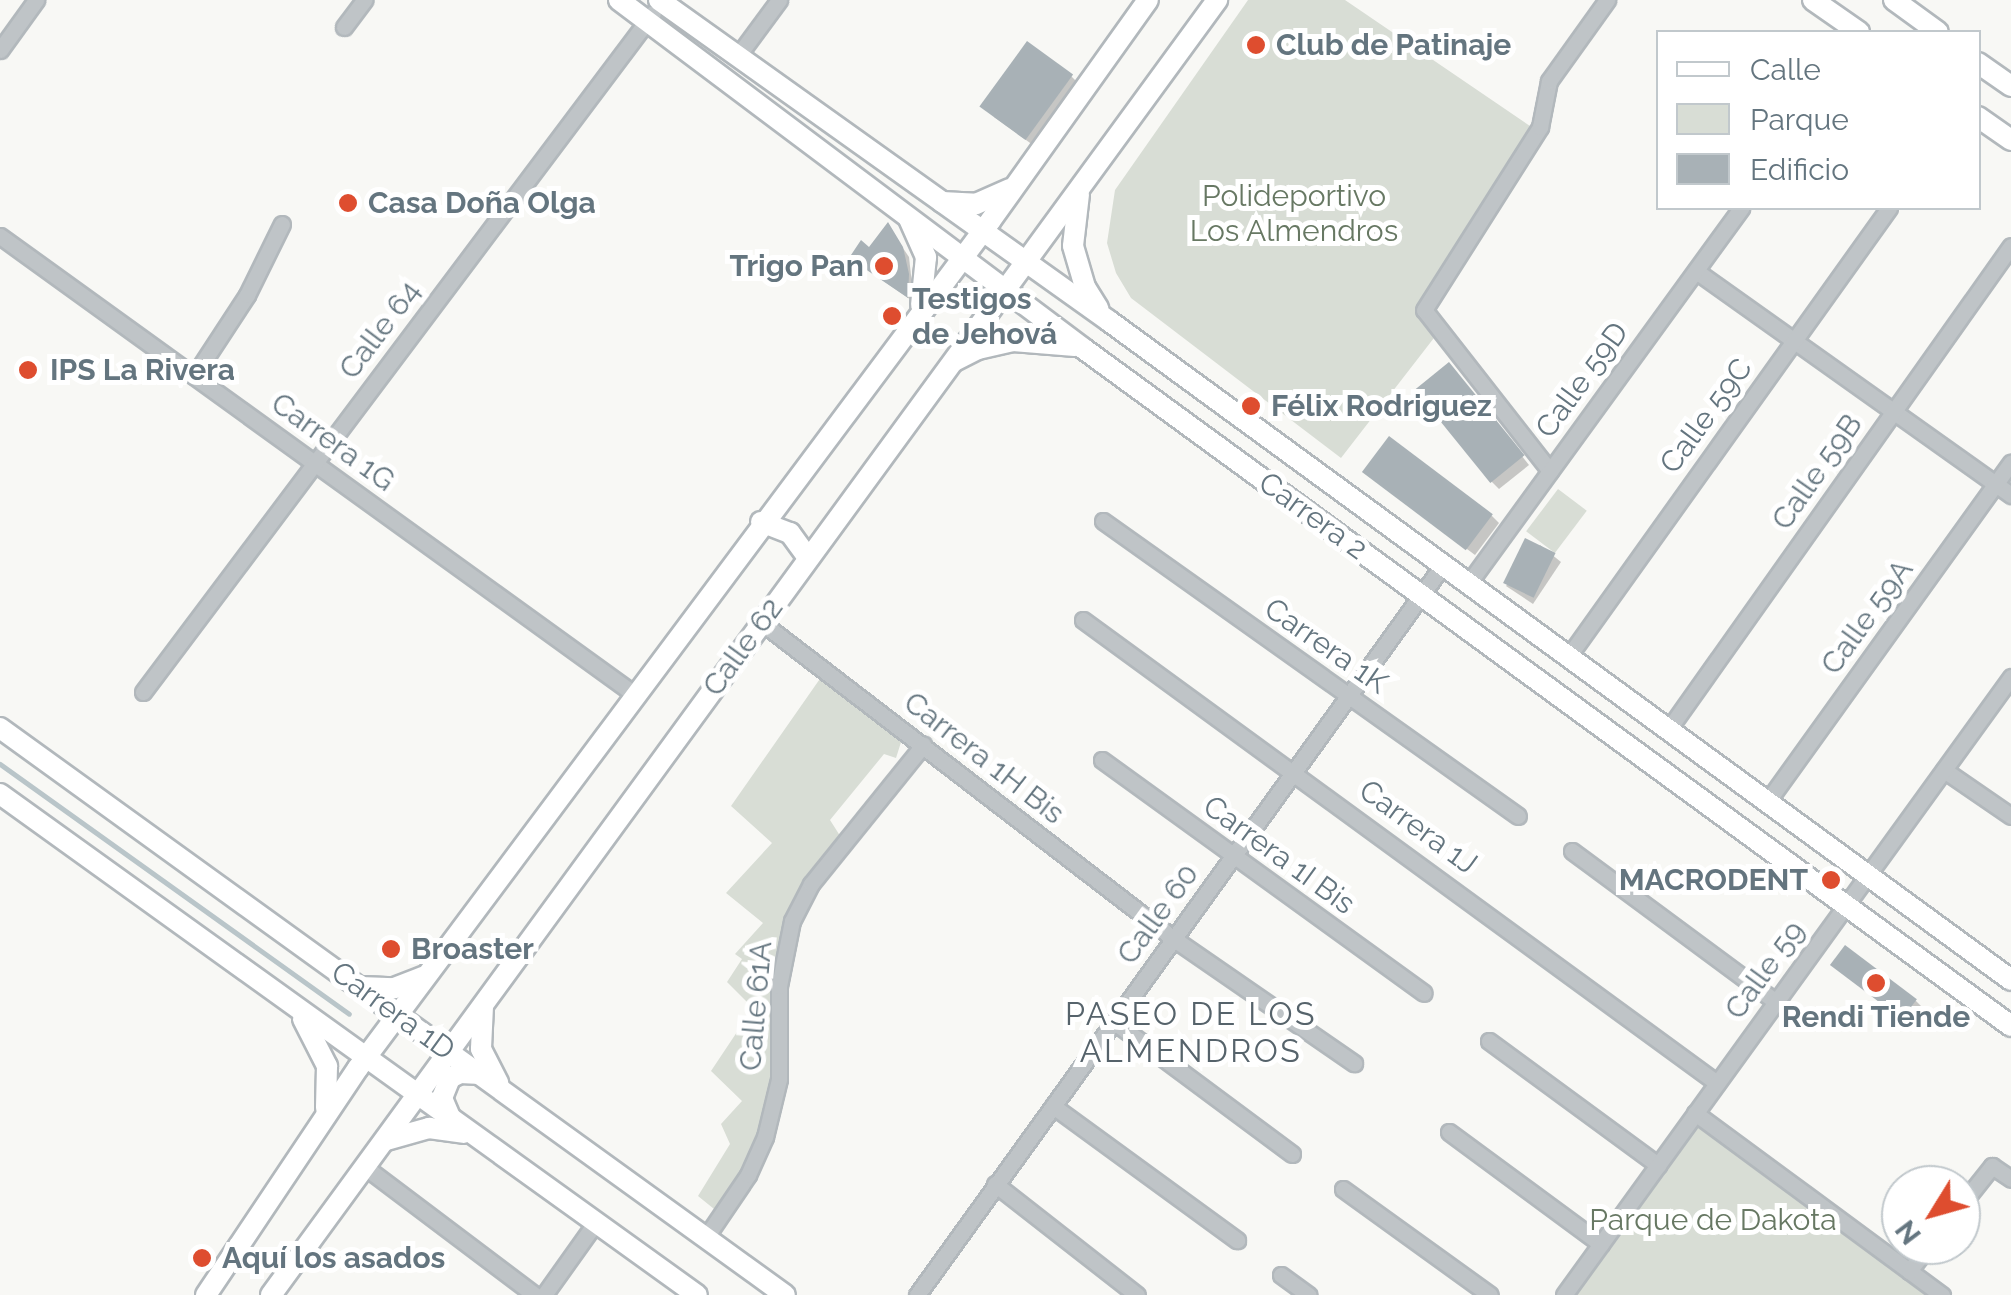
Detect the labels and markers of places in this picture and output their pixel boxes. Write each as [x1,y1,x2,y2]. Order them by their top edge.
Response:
place label: Club de Patinaje [1276,27,1511,63]
marker: Club de Patinaje [1245,34,1267,56]
place label: Casa Doña Olga [368,185,596,221]
marker: Casa Doña Olga [337,192,359,214]
place label: Trigo Pan [729,248,864,284]
marker: Trigo Pan [873,255,895,277]
place label: Testigos de Jehová [912,281,1058,352]
marker: Testigos de Jehová [881,305,903,327]
place label: IPS La Rivera [50,352,235,388]
marker: IPS La Rivera [15,357,41,383]
place label: Félix Rodriguez [1271,388,1492,424]
marker: Félix Rodriguez [1240,395,1262,417]
place label: MACRODENT [1619,862,1808,898]
marker: MACRODENT [1818,867,1844,893]
place label: Broaster [411,931,534,967]
marker: Broaster [380,938,402,960]
marker: Rendi Tiende [1865,972,1887,994]
place label: Rendi Tiende [1781,999,1971,1035]
place label: Aquí los asados [222,1240,445,1276]
marker: Aquí los asados [191,1247,213,1269]

